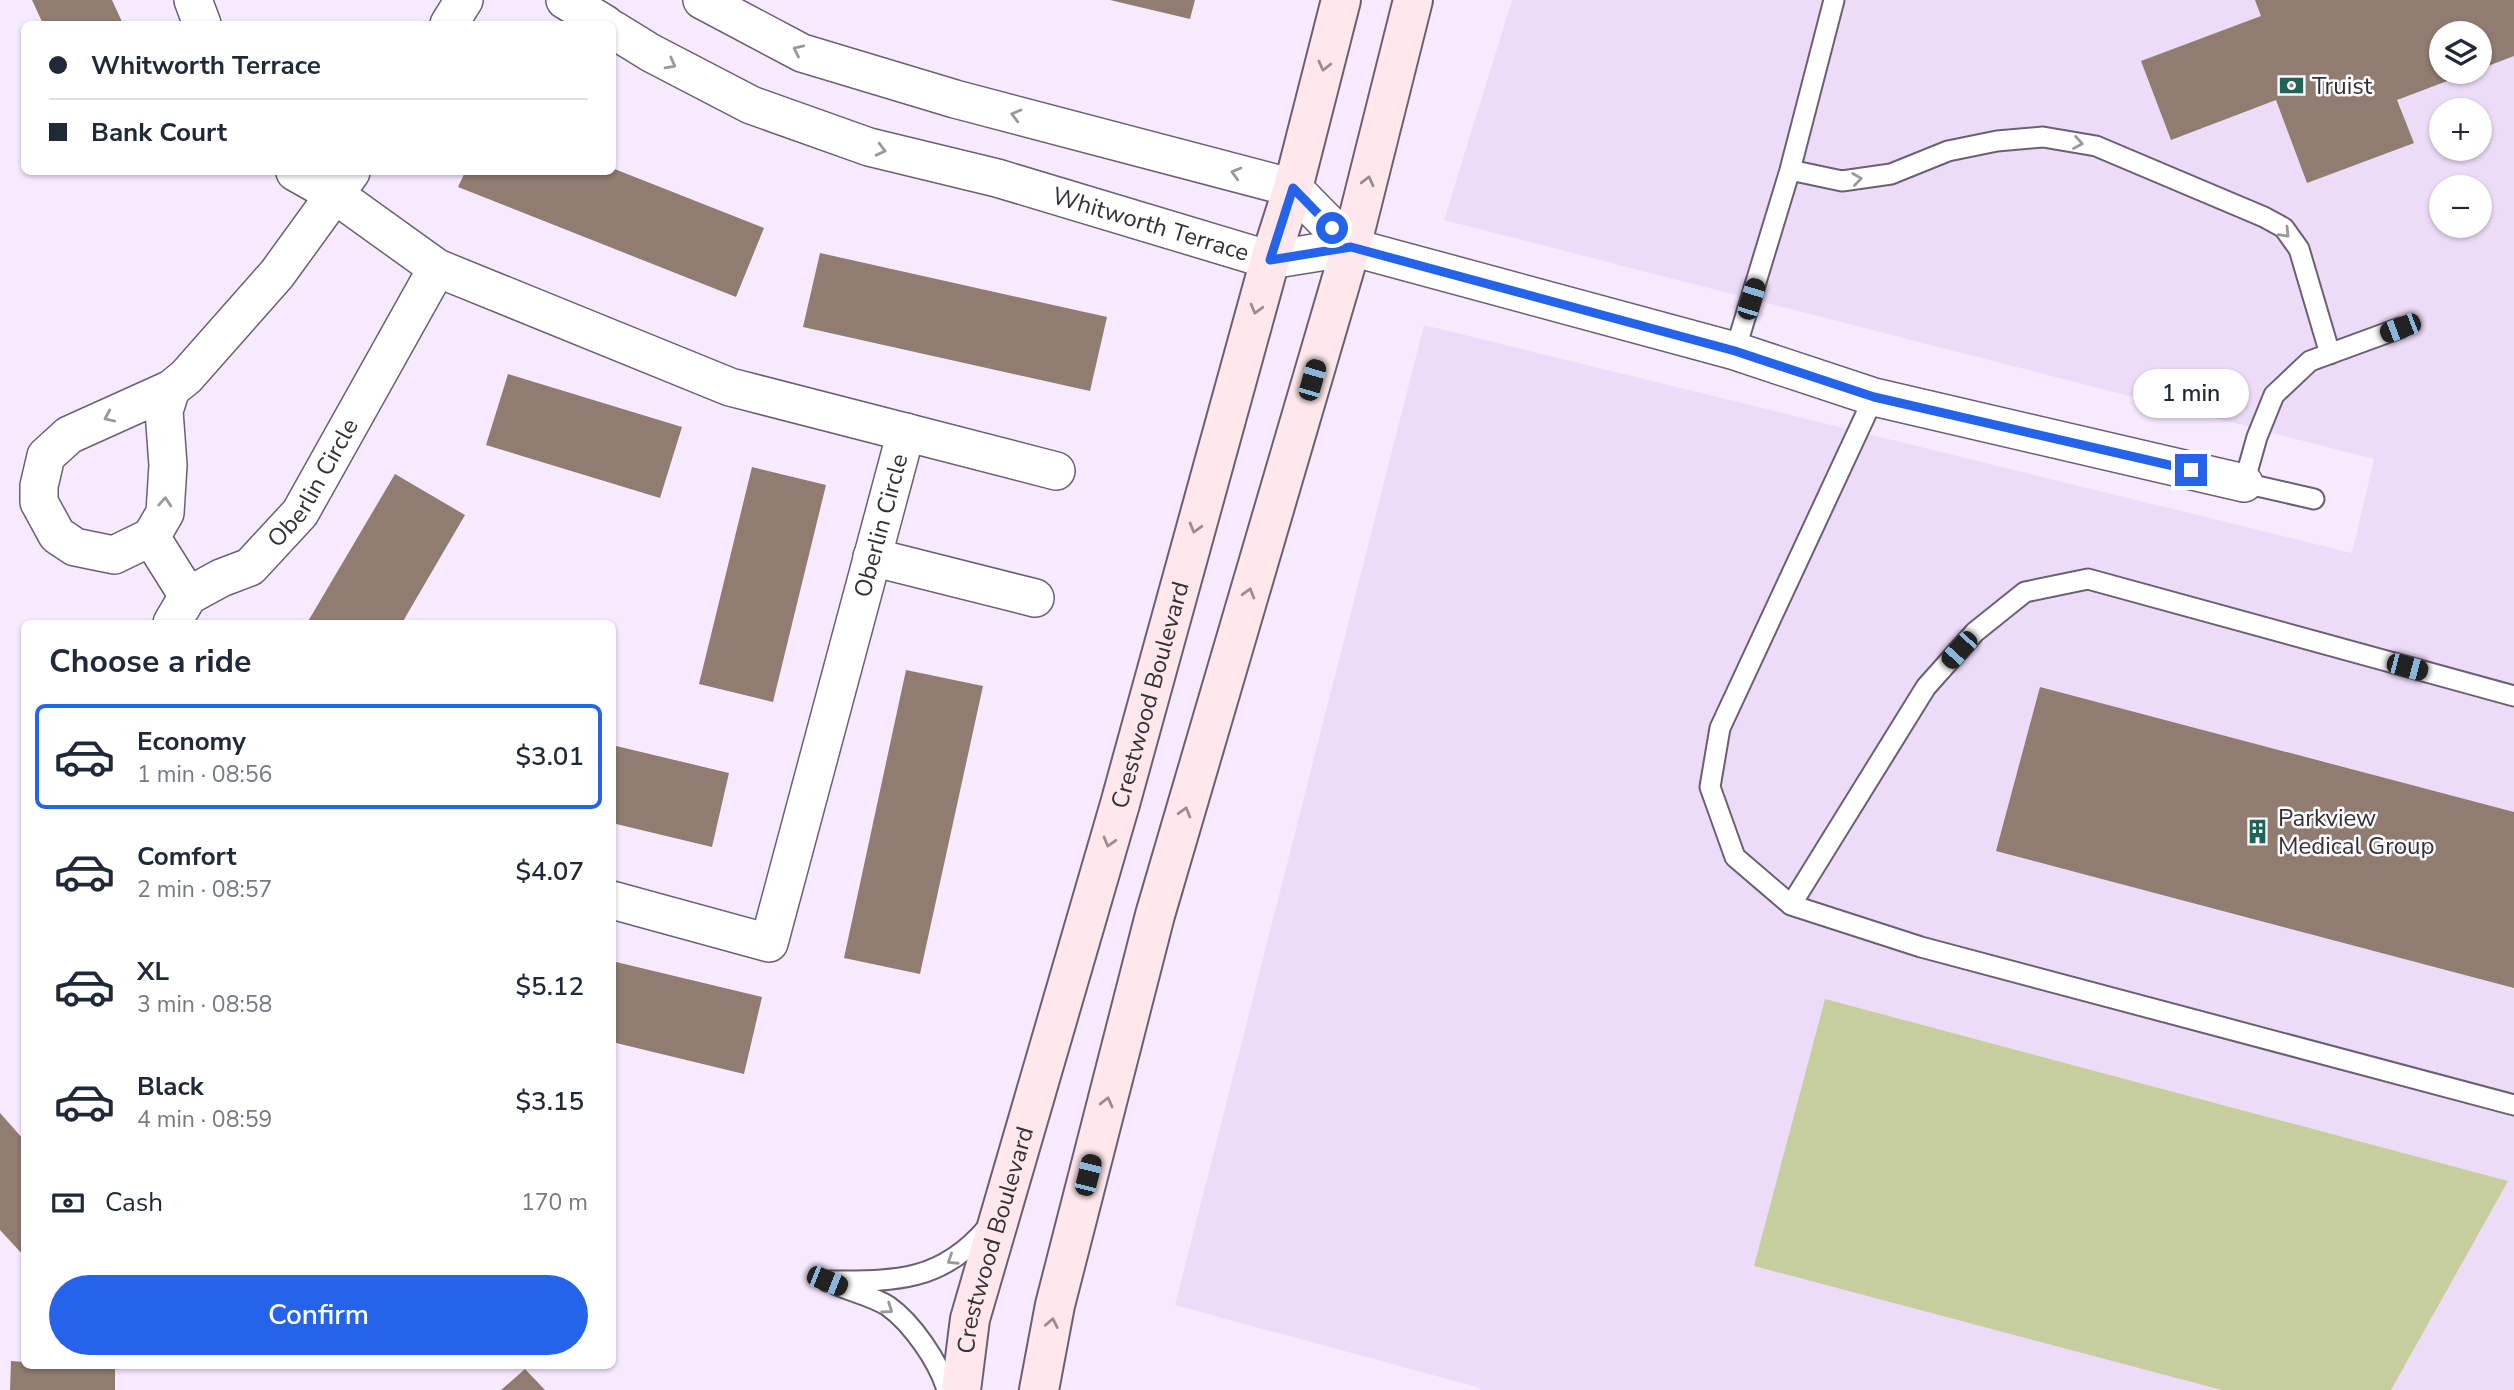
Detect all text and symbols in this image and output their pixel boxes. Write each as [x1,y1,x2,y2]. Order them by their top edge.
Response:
map controls [2429,21,2492,238]
button: layers [2429,21,2492,84]
one-way arrow [793,44,805,58]
text: Whitworth Terrace [91,48,321,83]
one-way arrow [664,55,677,69]
one-way arrow [1318,60,1332,72]
place label: Truist [2312,70,2373,102]
bank icon: Truist [2278,72,2306,100]
button: + [2429,98,2492,161]
one-way arrow [1010,109,1022,123]
text: Bank Court [91,115,227,150]
one-way arrow [2072,135,2084,150]
one-way arrow [875,142,887,156]
one-way arrow [1230,167,1242,181]
one-way arrow [1851,171,1863,186]
one-way arrow [1360,175,1374,187]
button: − [2429,175,2492,238]
street label: Whitworth Terrace [1049,180,1253,269]
route start [1316,212,1348,244]
one-way arrow [2277,225,2289,238]
car [1735,276,1768,322]
one-way arrow [1250,303,1265,315]
car [2377,311,2424,345]
car [1297,357,1328,403]
callout: 1 min [2133,368,2249,418]
text: 1 min [2162,378,2220,409]
one-way arrow [104,409,116,423]
street label: Oberlin Circle [260,413,366,554]
street label: Oberlin Circle [846,450,915,601]
route end [2175,454,2207,486]
one-way arrow [157,496,172,507]
one-way arrow [1189,522,1204,534]
street label: Crestwood Boulevard [1103,578,1197,812]
one-way arrow [1241,588,1256,600]
car [1938,627,1981,673]
text: Choose a ride [49,640,251,683]
car [2384,651,2431,683]
text: Economy [137,724,246,759]
icon: car [53,725,116,788]
text: $3.01 [515,739,584,774]
text: 1 min · 08:56 [137,759,272,790]
place label: Parkview Medical Group [2278,802,2435,862]
one-way arrow [1176,806,1191,818]
building icon: Parkview Medical Group [2244,818,2272,846]
one-way arrow [1103,835,1117,847]
text: Comfort [137,839,237,874]
icon: car [53,840,116,903]
text: $4.07 [515,854,584,889]
text: 2 min · 08:57 [137,874,272,905]
text: XL [137,954,169,989]
icon: car [53,955,116,1018]
text: $5.12 [515,969,584,1004]
text: 3 min · 08:58 [137,989,272,1020]
text: Black [137,1069,204,1104]
icon: car [53,1070,116,1133]
text: $3.15 [515,1084,584,1119]
one-way arrow [1099,1096,1113,1108]
text: 4 min · 08:59 [137,1104,272,1135]
street label: Crestwood Boulevard [950,1123,1041,1355]
car [1073,1152,1104,1198]
icon: cash [49,1184,87,1222]
text: Cash [105,1185,163,1220]
text: 170 m [521,1187,588,1218]
one-way arrow [947,1252,960,1264]
car [804,1263,851,1299]
button: Confirm [49,1275,588,1355]
one-way arrow [881,1301,893,1313]
one-way arrow [1043,1317,1058,1329]

